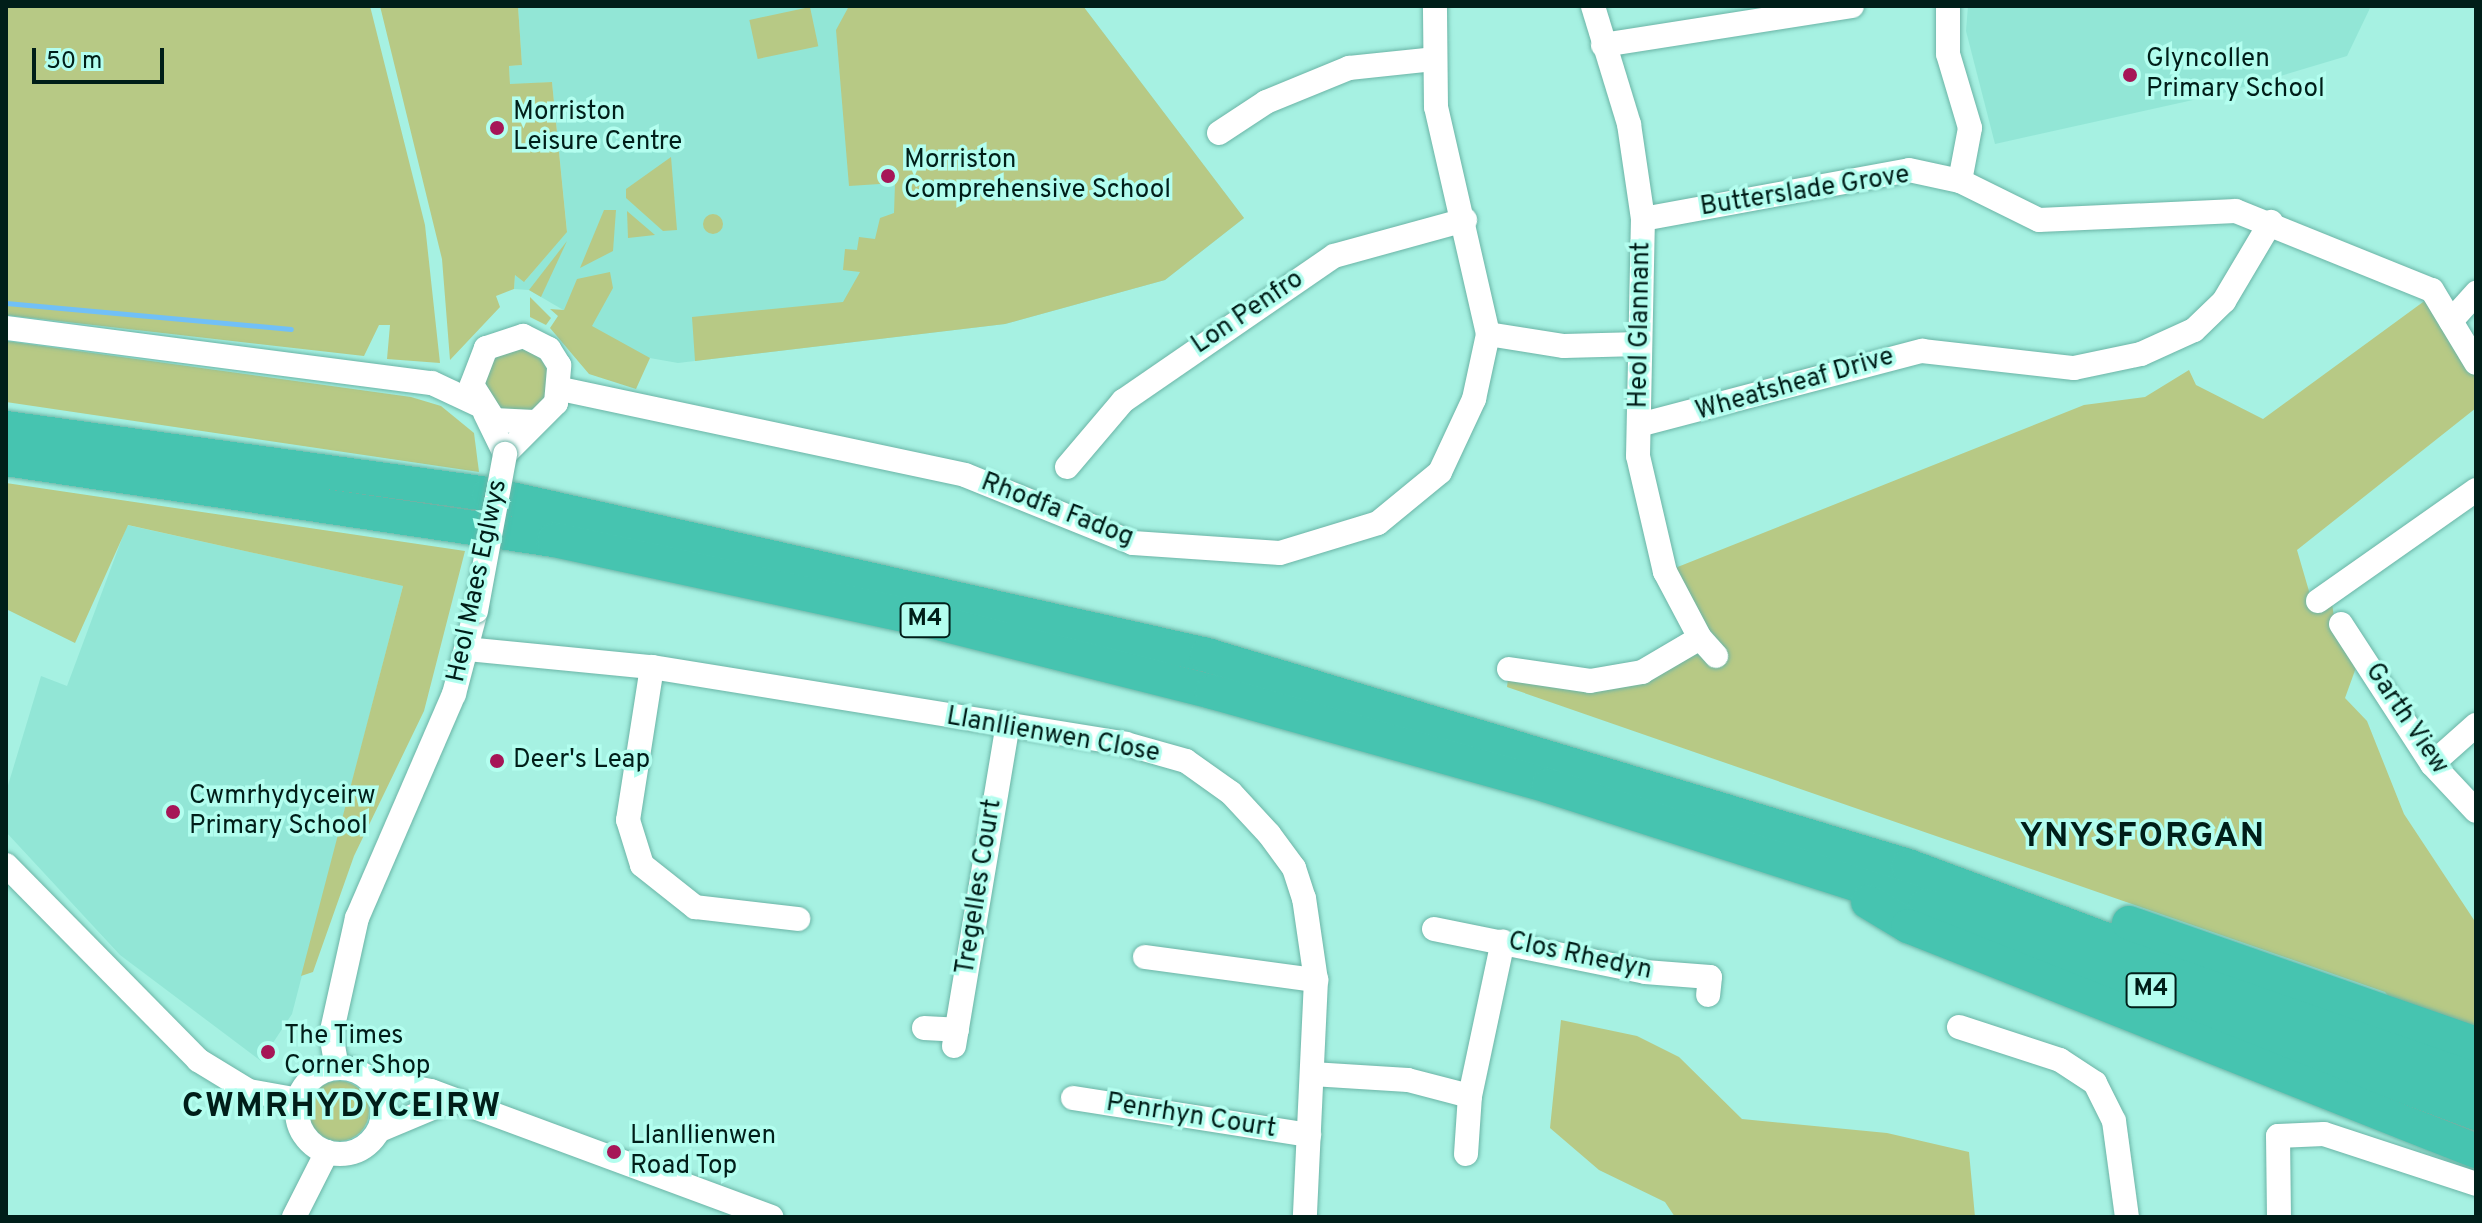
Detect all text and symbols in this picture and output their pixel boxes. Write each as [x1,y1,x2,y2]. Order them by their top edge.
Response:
scale bar [36,32,168,82]
place label: Glyncollen Primary School [2146,44,2325,106]
text: 50 m [46,47,102,77]
marker: Glyncollen Primary School [2121,66,2139,84]
place label: Morriston Leisure Centre [513,97,682,158]
marker: Morriston Leisure Centre [488,119,506,137]
place label: Morriston Comprehensive School [904,145,1171,206]
street label: Butterslade Grove [1698,160,1912,224]
marker: Morriston Comprehensive School [879,167,897,185]
street label: Heol Glannant [1624,241,1658,409]
street label: Lon Penfro [1186,264,1310,362]
street label: Wheatsheaf Drive [1692,342,1898,428]
street label: Rhodfa Fadog [976,468,1138,554]
street label: Heol Maes Eglwys [441,477,515,685]
road number: M4 [899,600,951,640]
street label: Garth View [2357,657,2455,781]
street label: Llanllienwen Close [944,702,1162,770]
place label: Deer's Leap [513,745,650,777]
marker: Deer's Leap [488,752,506,770]
place label: Cwmrhydyceirw Primary School [189,781,375,842]
street label: Tregelles Court [951,797,1009,977]
marker: Cwmrhydyceirw Primary School [164,803,182,821]
district label: YNYSFORGAN [2020,818,2266,858]
street label: Clos Rhedyn [1505,927,1655,987]
road number: M4 [2125,970,2177,1010]
place label: The Times Corner Shop [284,1021,430,1082]
marker: The Times Corner Shop [259,1043,277,1061]
district label: CWMRHYDYCEIRW [182,1088,502,1128]
street label: Penrhyn Court [1104,1088,1278,1146]
place label: Llanllienwen Road Top [630,1121,776,1182]
marker: Llanllienwen Road Top [605,1143,623,1161]

